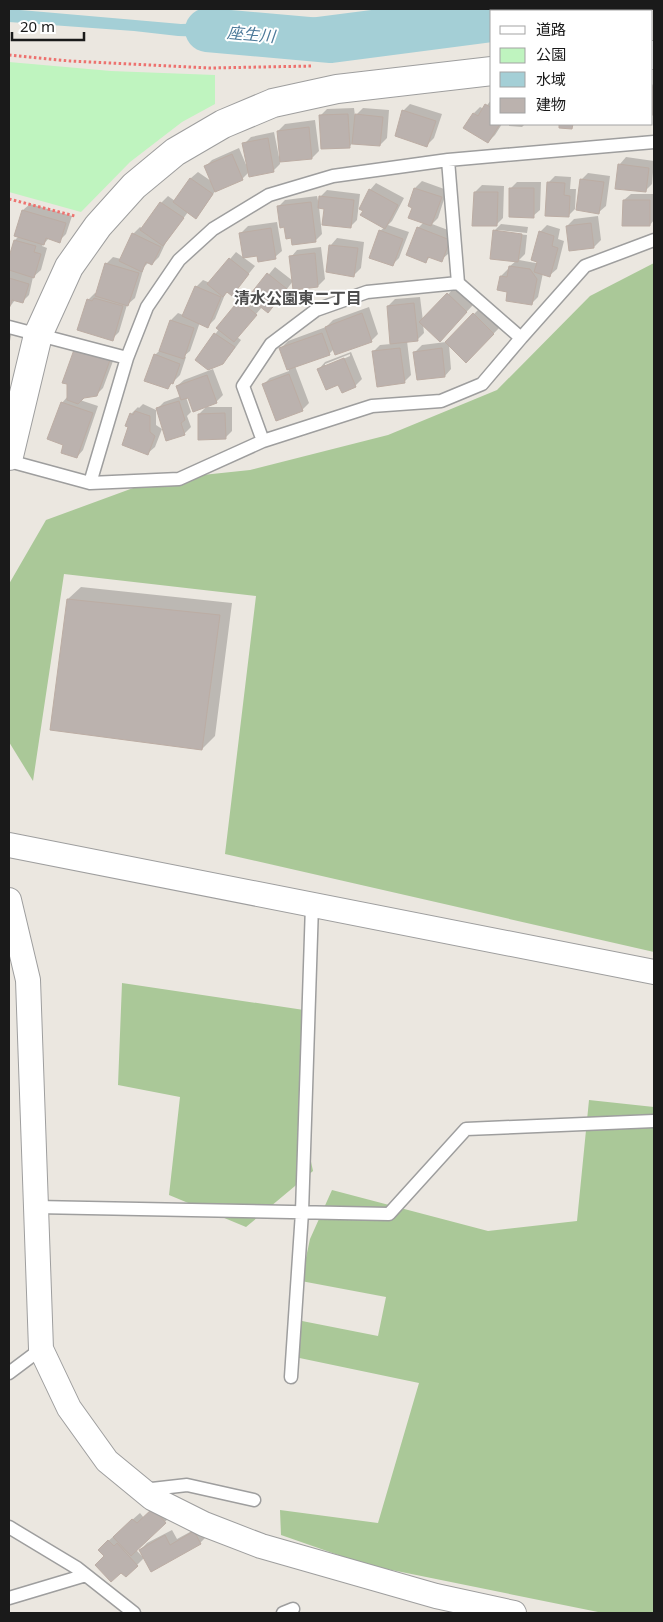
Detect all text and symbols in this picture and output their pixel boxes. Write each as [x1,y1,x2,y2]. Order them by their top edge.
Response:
scale bar [12,10,85,42]
legend [490,10,653,125]
text: 20 m [20,16,55,36]
text: 道路 [536,19,566,39]
water label: 座生川 [226,21,278,47]
text: 公園 [536,44,566,64]
text: 水域 [536,69,566,89]
text: 建物 [536,94,566,114]
district label: 清水公園東二丁目 [234,287,362,309]

